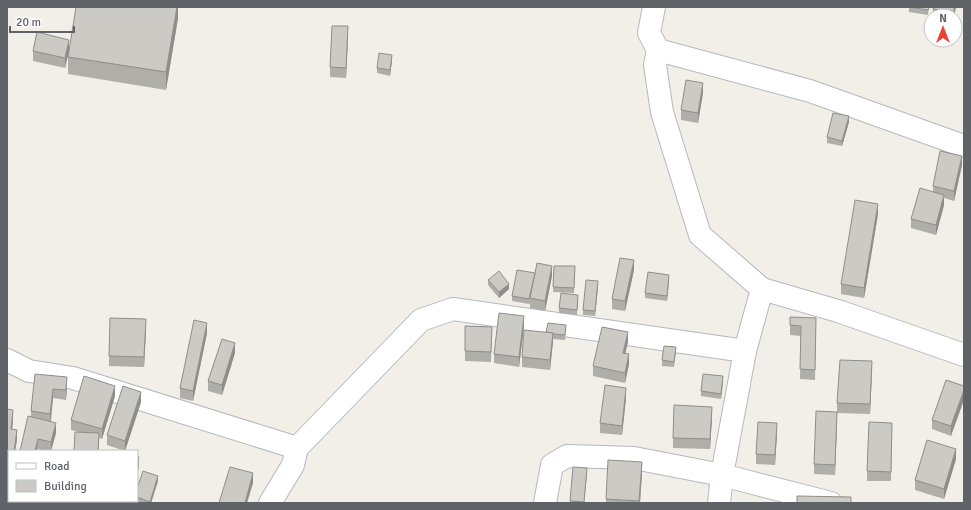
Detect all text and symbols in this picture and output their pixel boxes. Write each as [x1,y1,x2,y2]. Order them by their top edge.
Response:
scale bar [10,8,74,34]
north arrow [923,8,963,48]
text: N [939,12,947,25]
text: 20 m [16,15,41,30]
legend [8,450,138,502]
text: Road [44,459,70,474]
text: Building [44,479,87,494]

